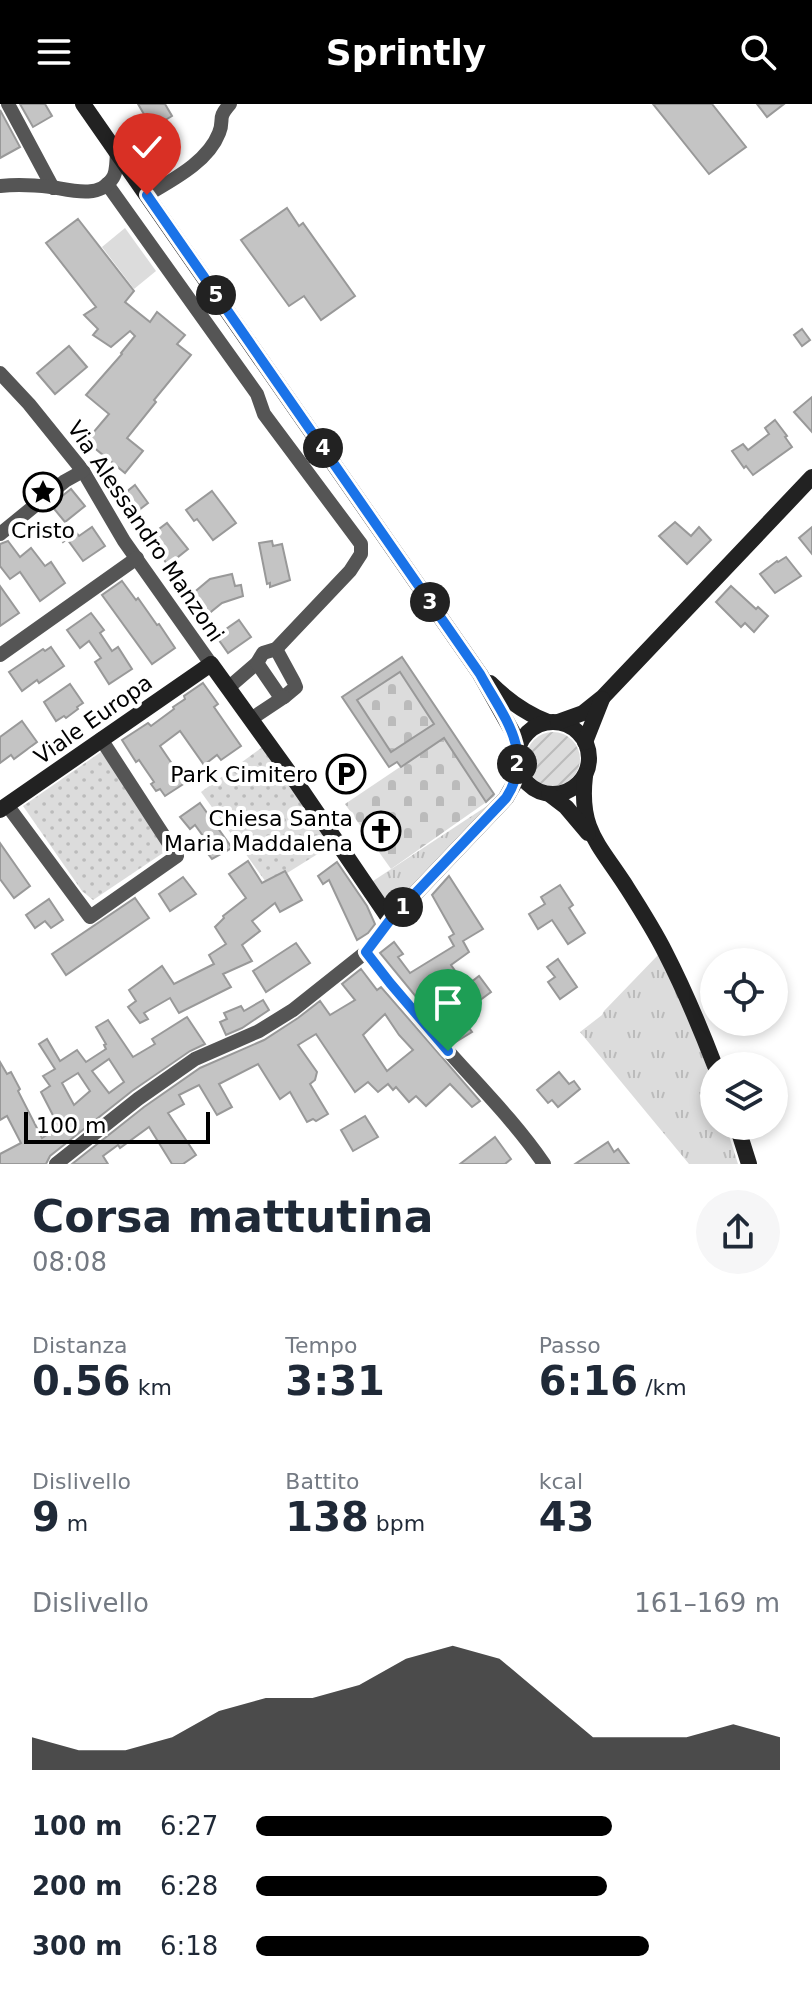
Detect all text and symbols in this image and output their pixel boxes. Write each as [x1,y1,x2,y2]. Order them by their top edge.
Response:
icon: menu [32,30,76,74]
icon: search [736,30,780,74]
text: Sprintly [326,32,486,73]
pin [113,113,181,195]
icon: check [125,125,169,169]
pin: 5 [196,275,236,315]
text: 5 [208,282,224,307]
street label: Via Alessandro Manzoni [62,416,229,646]
pin: 4 [303,428,343,468]
text: 4 [315,435,331,460]
place icon: Cristo [22,471,64,513]
place label: Cristo [11,518,75,543]
pin: 3 [410,582,450,622]
text: 3 [422,589,438,614]
street label: Viale Europa [30,670,157,769]
pin: 2 [497,744,537,784]
text: 2 [509,751,525,776]
parking icon: Park Cimitero [325,753,367,795]
place label: Park Cimitero [170,762,318,787]
place label: Chiesa Santa Maria Maddalena [164,806,353,856]
church icon: Chiesa Santa Maria Maddalena [360,810,402,852]
pin: 1 [383,887,423,927]
text: 1 [395,894,411,919]
map controls [700,948,788,1140]
button: locate [700,948,788,1036]
pin [414,969,482,1051]
icon: arrive [426,981,470,1025]
button: layers [700,1052,788,1140]
scale bar [24,1108,210,1144]
text: 100 m [36,1113,106,1138]
button: share [696,1190,780,1274]
text: Corsa mattutina [32,1191,433,1242]
text: 08:08 [32,1247,107,1277]
text: Distanza [32,1333,128,1358]
text: Tempo [285,1333,357,1358]
text: Passo [539,1333,601,1358]
text: 0.56 [32,1358,131,1404]
text: 3:31 [285,1358,385,1404]
text: 6:16 [539,1358,638,1404]
text: km [131,1375,172,1400]
text: /km [638,1375,687,1400]
text: Dislivello [32,1469,131,1494]
text: Battito [285,1469,359,1494]
text: kcal [539,1469,583,1494]
text: 9 [32,1494,60,1540]
text: 138 [285,1494,369,1540]
text: 43 [539,1494,594,1540]
text: m [60,1511,88,1536]
text: bpm [369,1511,425,1536]
text: Dislivello [32,1588,149,1618]
text: 161–169 m [634,1588,780,1618]
text: 100 m [32,1811,122,1841]
text: 6:27 [160,1811,218,1841]
text: 200 m [32,1871,122,1901]
text: 6:28 [160,1871,218,1901]
text: 300 m [32,1931,122,1961]
text: 6:18 [160,1931,218,1961]

